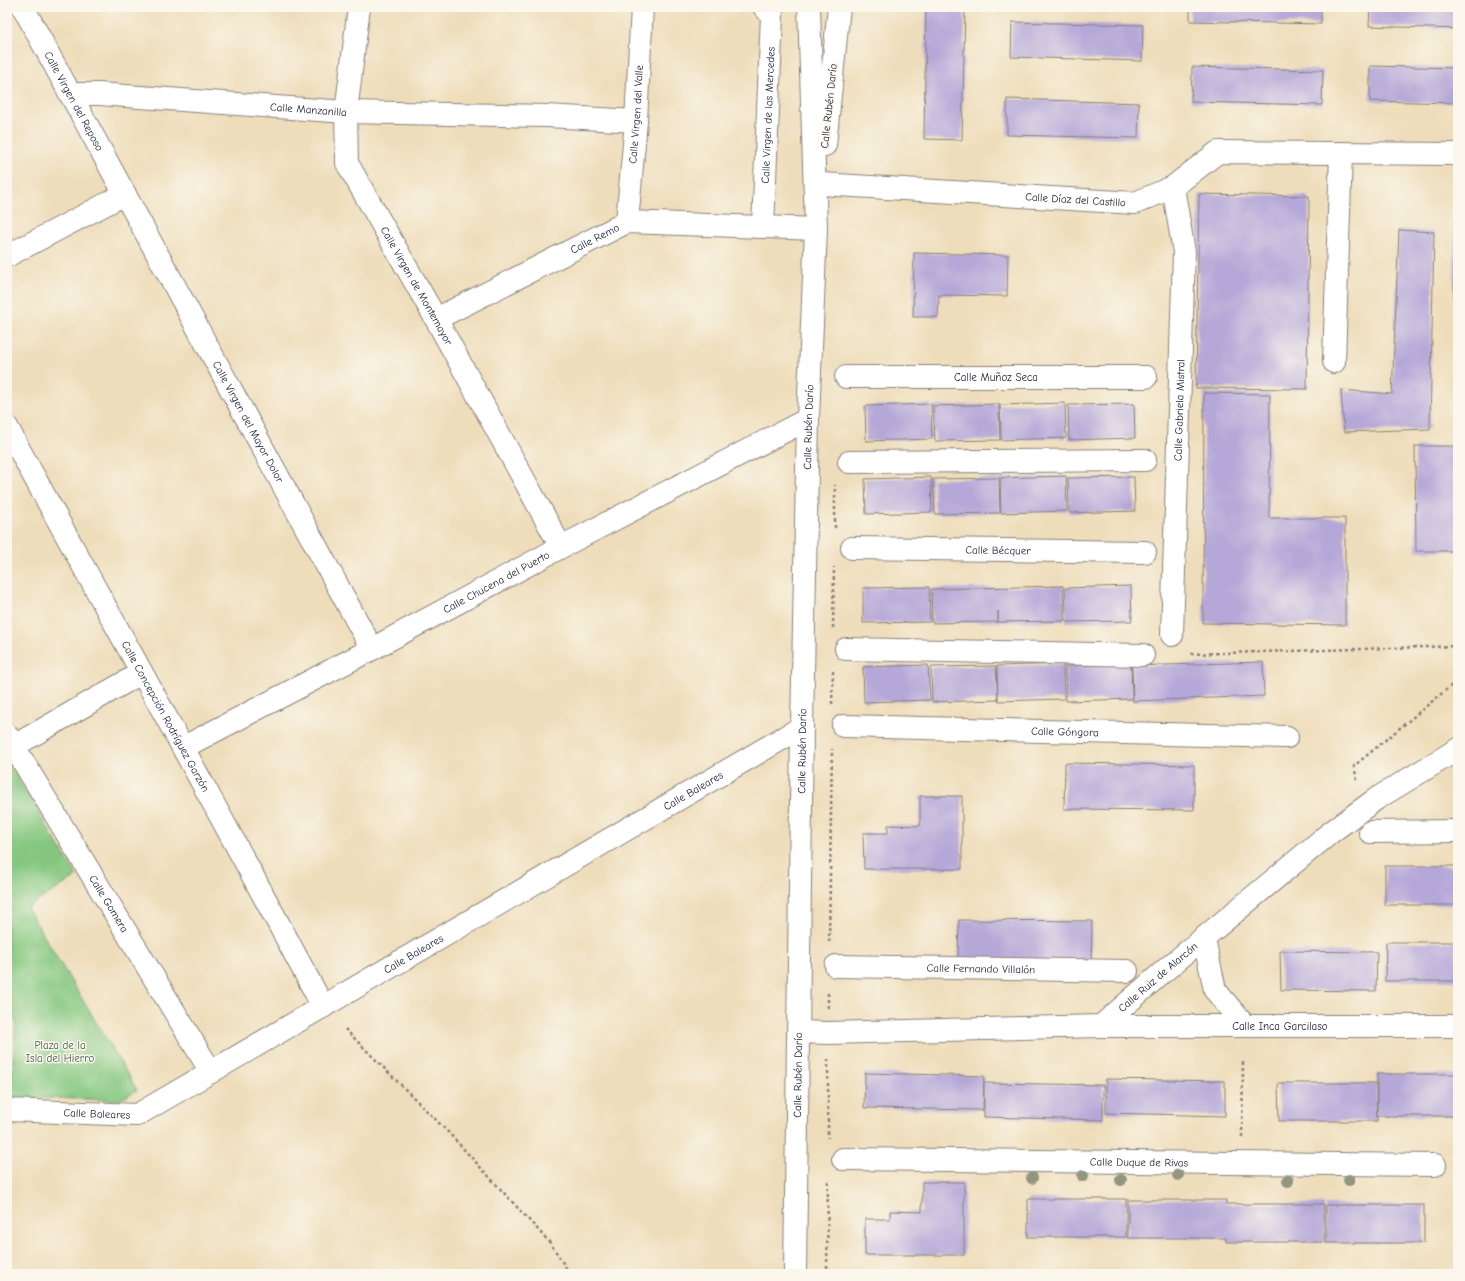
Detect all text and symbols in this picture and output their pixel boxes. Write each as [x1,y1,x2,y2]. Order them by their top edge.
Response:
street label: Calle Virgen de las Mercedes [758,46,777,184]
street label: Calle Virgen del Reposo [42,49,107,153]
street label: Calle Rubén Darío [818,63,840,149]
street label: Calle Virgen del Valle [626,64,645,164]
street label: Calle Manzanilla [270,100,347,119]
street label: Calle Díaz del Castillo [1025,190,1126,209]
street label: Calle Remo [568,220,622,256]
street label: Calle Virgen de Montemayor [378,224,456,348]
street label: Calle Virgen del Mayor Dolor [210,359,287,485]
street label: Calle Gabriela Mistral [1171,359,1187,461]
street label: Calle Muñoz Seca [954,371,1038,384]
street label: Calle Rubén Darío [801,384,816,470]
street label: Calle Bécquer [965,543,1031,557]
street label: Calle Chucena del Puerto [441,548,552,616]
street label: Calle Concepción Rodríguez Garzón [119,639,212,794]
street label: Calle Rubén Darío [795,708,809,794]
street label: Calle Góngora [1031,724,1099,739]
street label: Calle Baleares [661,768,726,813]
street label: Calle Gomera [87,872,131,935]
street label: Calle Baleares [381,931,446,976]
street label: Calle Ruiz de Alarcón [1115,939,1200,1015]
street label: Calle Fernando Villalón [927,961,1035,976]
street label: Calle Inca Garcilaso [1232,1020,1328,1033]
street label: Calle Rubén Darío [791,1032,805,1118]
park label: Plaza de la Isla del Hierro [26,1039,94,1065]
street label: Calle Baleares [63,1106,131,1121]
street label: Calle Duque de Rivas [1090,1155,1189,1169]

